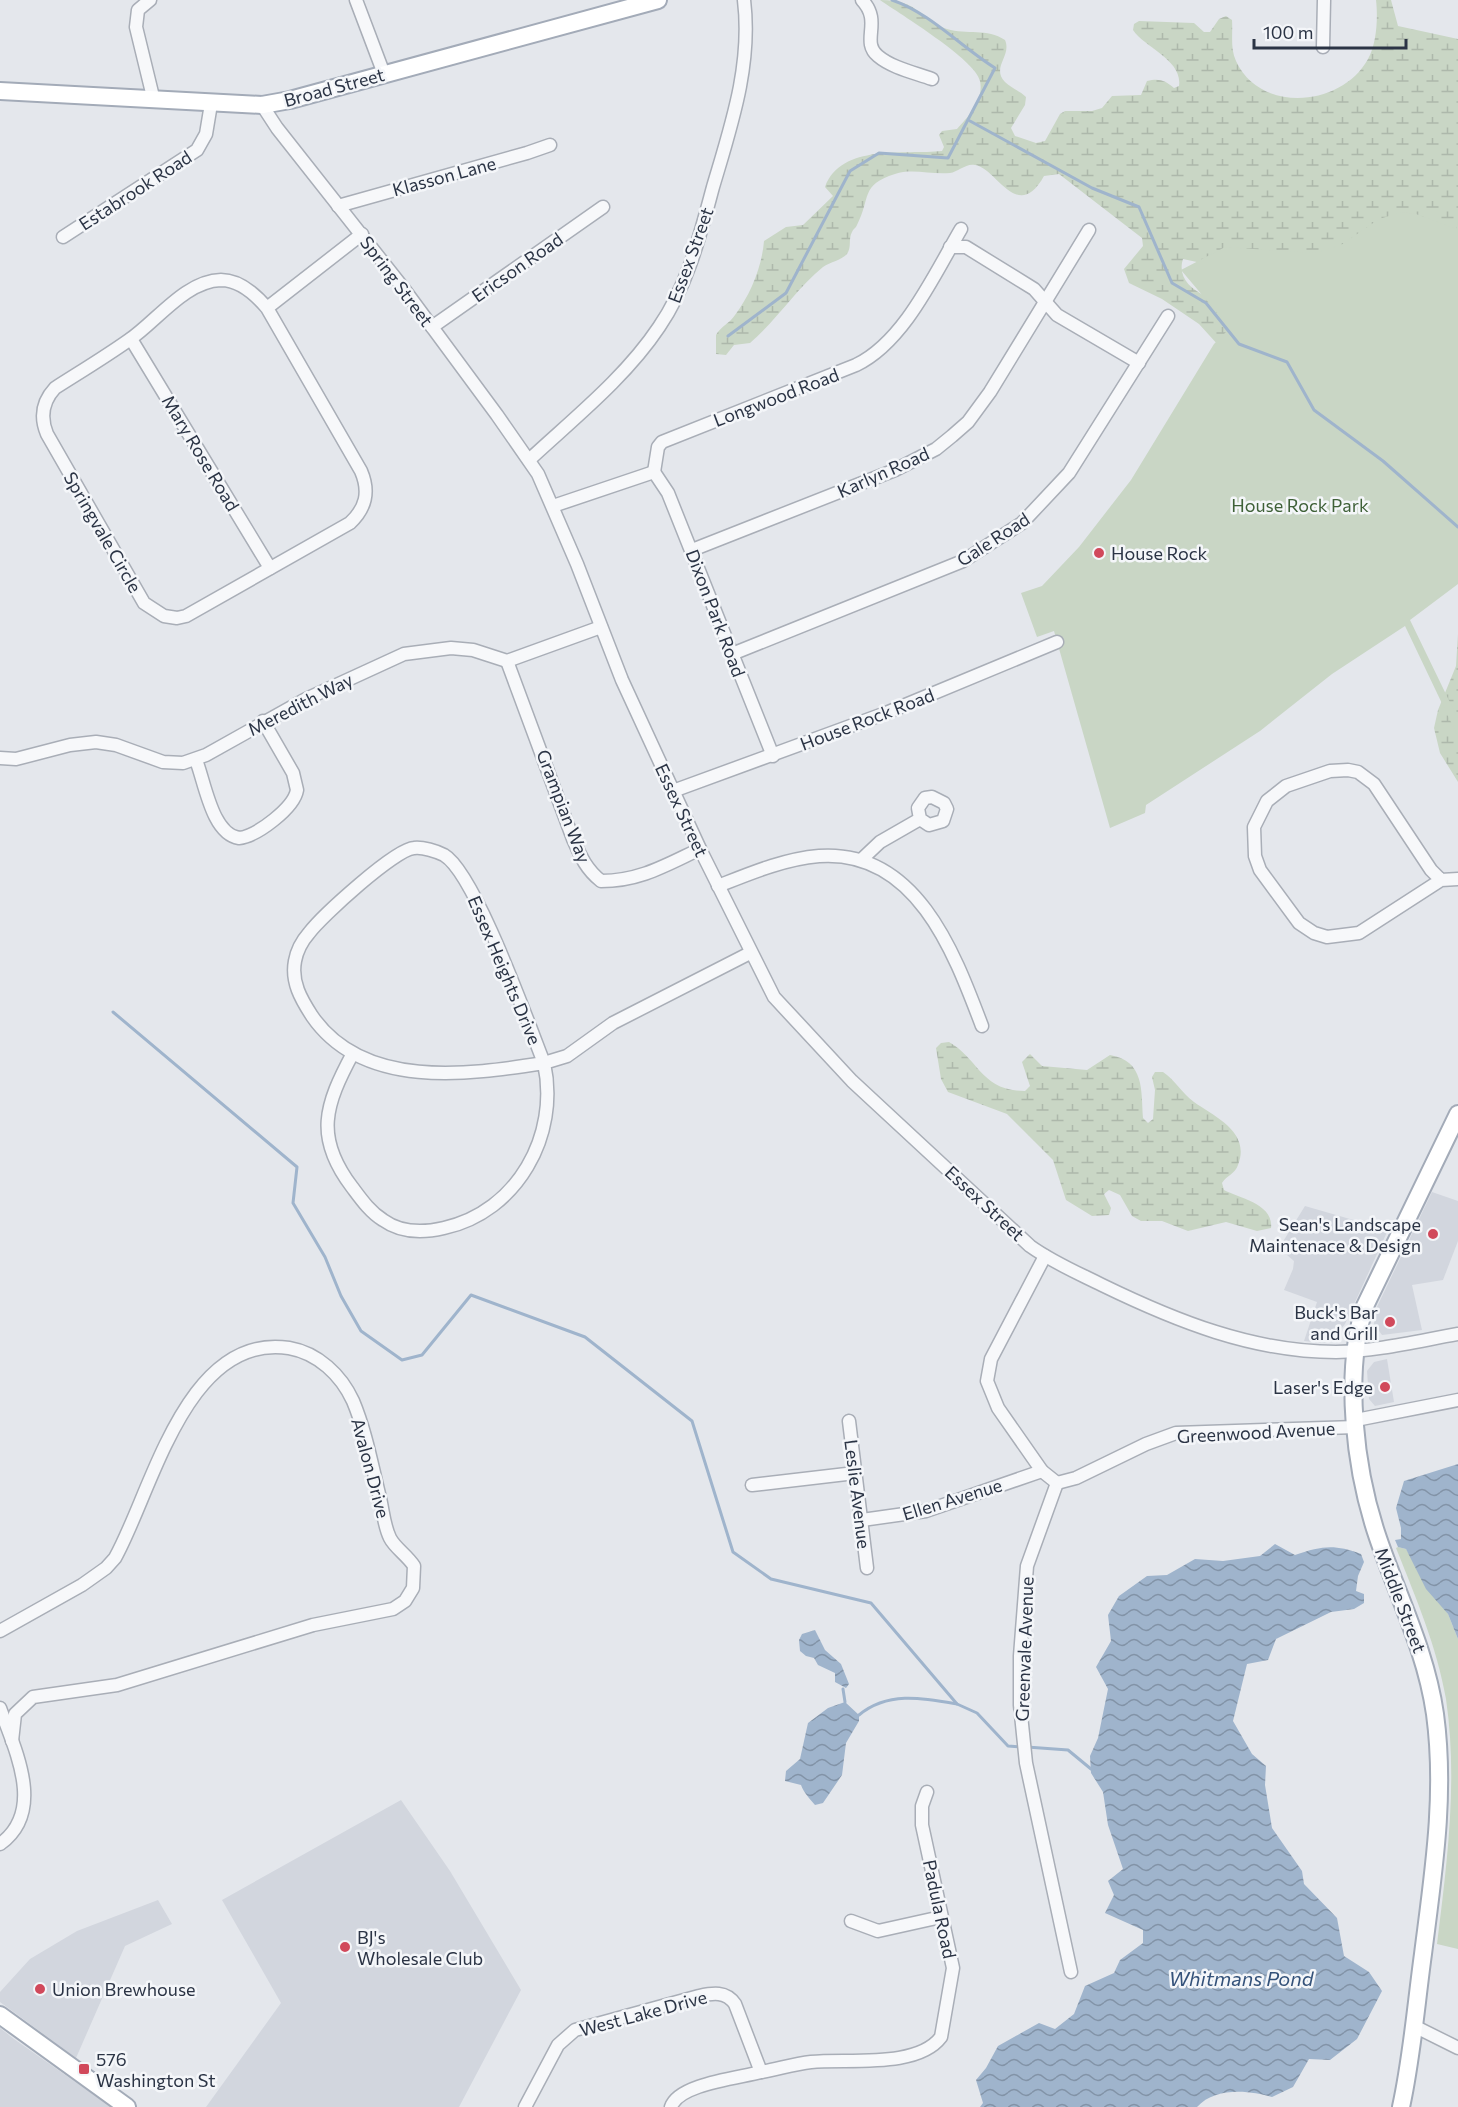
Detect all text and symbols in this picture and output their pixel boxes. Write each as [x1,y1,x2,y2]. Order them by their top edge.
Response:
scale bar [1254,12,1406,50]
text: 100 m [1263,21,1313,43]
street label: Broad Street [281,63,387,111]
street label: Estabrook Road [75,145,195,235]
street label: Klasson Lane [390,152,498,200]
street label: Essex Street [662,204,718,306]
street label: Ericson Road [467,228,567,306]
street label: Spring Street [356,231,438,331]
street label: Longwood Road [710,363,842,431]
street label: Mary Rose Road [158,391,244,515]
street label: Karlyn Road [834,442,932,502]
street label: Springvale Circle [60,468,146,596]
park label: House Rock Park [1231,494,1369,516]
street label: Gale Road [953,507,1033,571]
place label: House Rock [1111,542,1208,564]
street label: Dixon Park Road [682,546,750,680]
marker: House Rock [1092,546,1106,560]
street label: Meredith Way [244,668,356,740]
street label: House Rock Road [797,683,937,755]
street label: Grampian Way [532,746,596,866]
street label: Essex Street [651,760,713,860]
street label: Essex Heights Drive [464,892,546,1048]
street label: Essex Street [941,1161,1029,1245]
place label: Sean's Landscape Maintenace & Design [1249,1213,1421,1256]
marker: Sean's Landscape Maintenace & Design [1426,1227,1440,1241]
place label: Buck's Bar and Grill [1294,1301,1378,1344]
marker: Buck's Bar and Grill [1383,1315,1397,1329]
place label: Laser's Edge [1273,1376,1373,1398]
marker: Laser's Edge [1378,1380,1392,1394]
street label: Avalon Drive [347,1416,395,1520]
street label: Greenwood Avenue [1176,1417,1336,1447]
street label: Leslie Avenue [840,1438,876,1550]
street label: Ellen Avenue [899,1473,1005,1525]
street label: Middle Street [1371,1544,1431,1656]
street label: Greenvale Avenue [1010,1576,1038,1722]
street label: Padula Road [919,1857,961,1961]
place label: BJ's Wholesale Club [357,1926,483,1969]
marker: BJ's Wholesale Club [338,1940,352,1954]
water label: Whitmans Pond [1169,1966,1315,1990]
place label: Union Brewhouse [52,1978,196,2000]
marker: Union Brewhouse [33,1982,47,1996]
street label: West Lake Drive [577,1985,709,2041]
place label: 576 Washington St [96,2048,216,2091]
marker: 576 Washington St [77,2062,91,2076]

